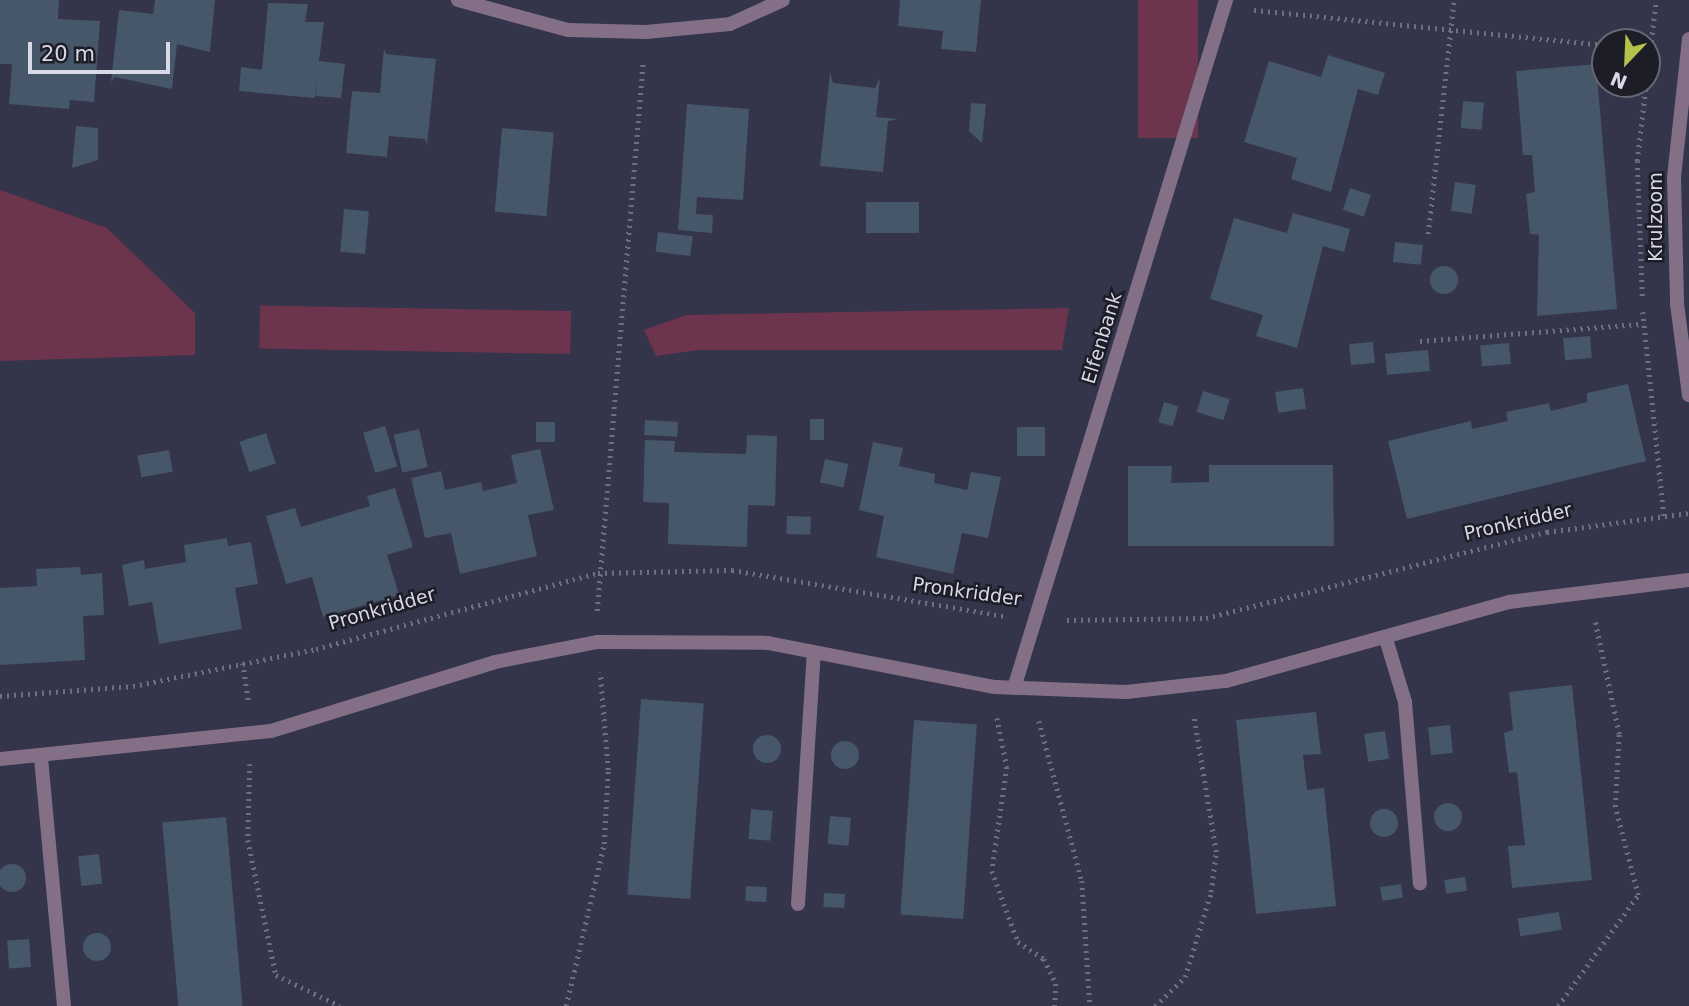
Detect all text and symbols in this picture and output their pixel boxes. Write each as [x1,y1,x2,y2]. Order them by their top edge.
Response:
scale bar [32,28,173,72]
north arrow [1591,28,1661,98]
text: 20 m [41,42,95,66]
text: N [1607,67,1630,94]
street label: Krulzoom [1645,172,1667,262]
street label: Elfenbank [1077,290,1127,386]
street label: Pronkridder [1462,499,1574,545]
street label: Pronkridder [911,573,1023,611]
street label: Pronkridder [326,583,438,635]

